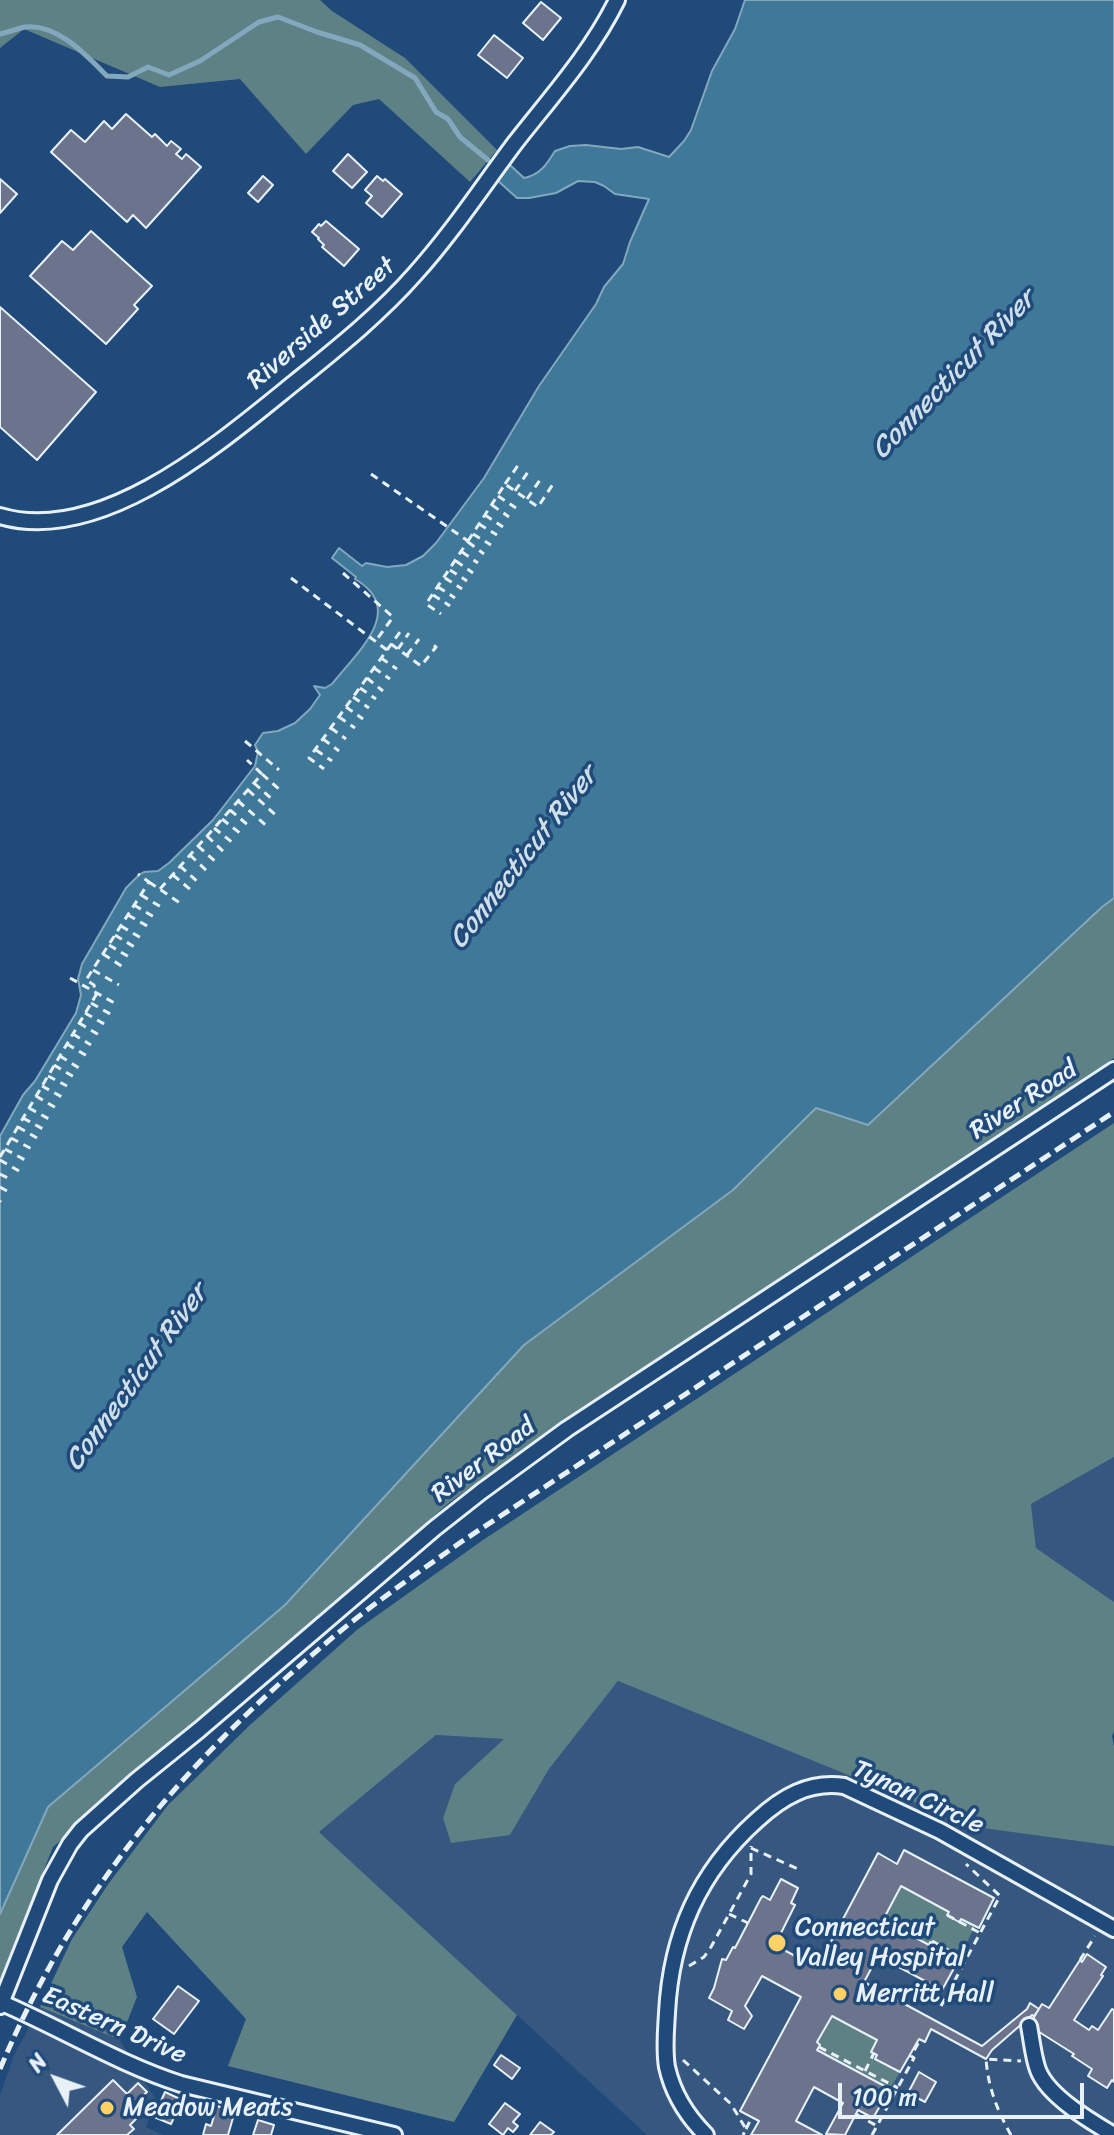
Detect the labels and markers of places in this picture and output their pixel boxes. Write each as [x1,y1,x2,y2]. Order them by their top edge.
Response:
place label: Connecticut Valley Hospital [795,1912,965,1974]
marker: Connecticut Valley Hospital [766,1932,788,1954]
place label: Merritt Hall [856,1978,994,2010]
marker: Merritt Hall [831,1985,849,2003]
place label: Meadow Meats [123,2092,293,2124]
marker: Meadow Meats [98,2099,116,2117]

